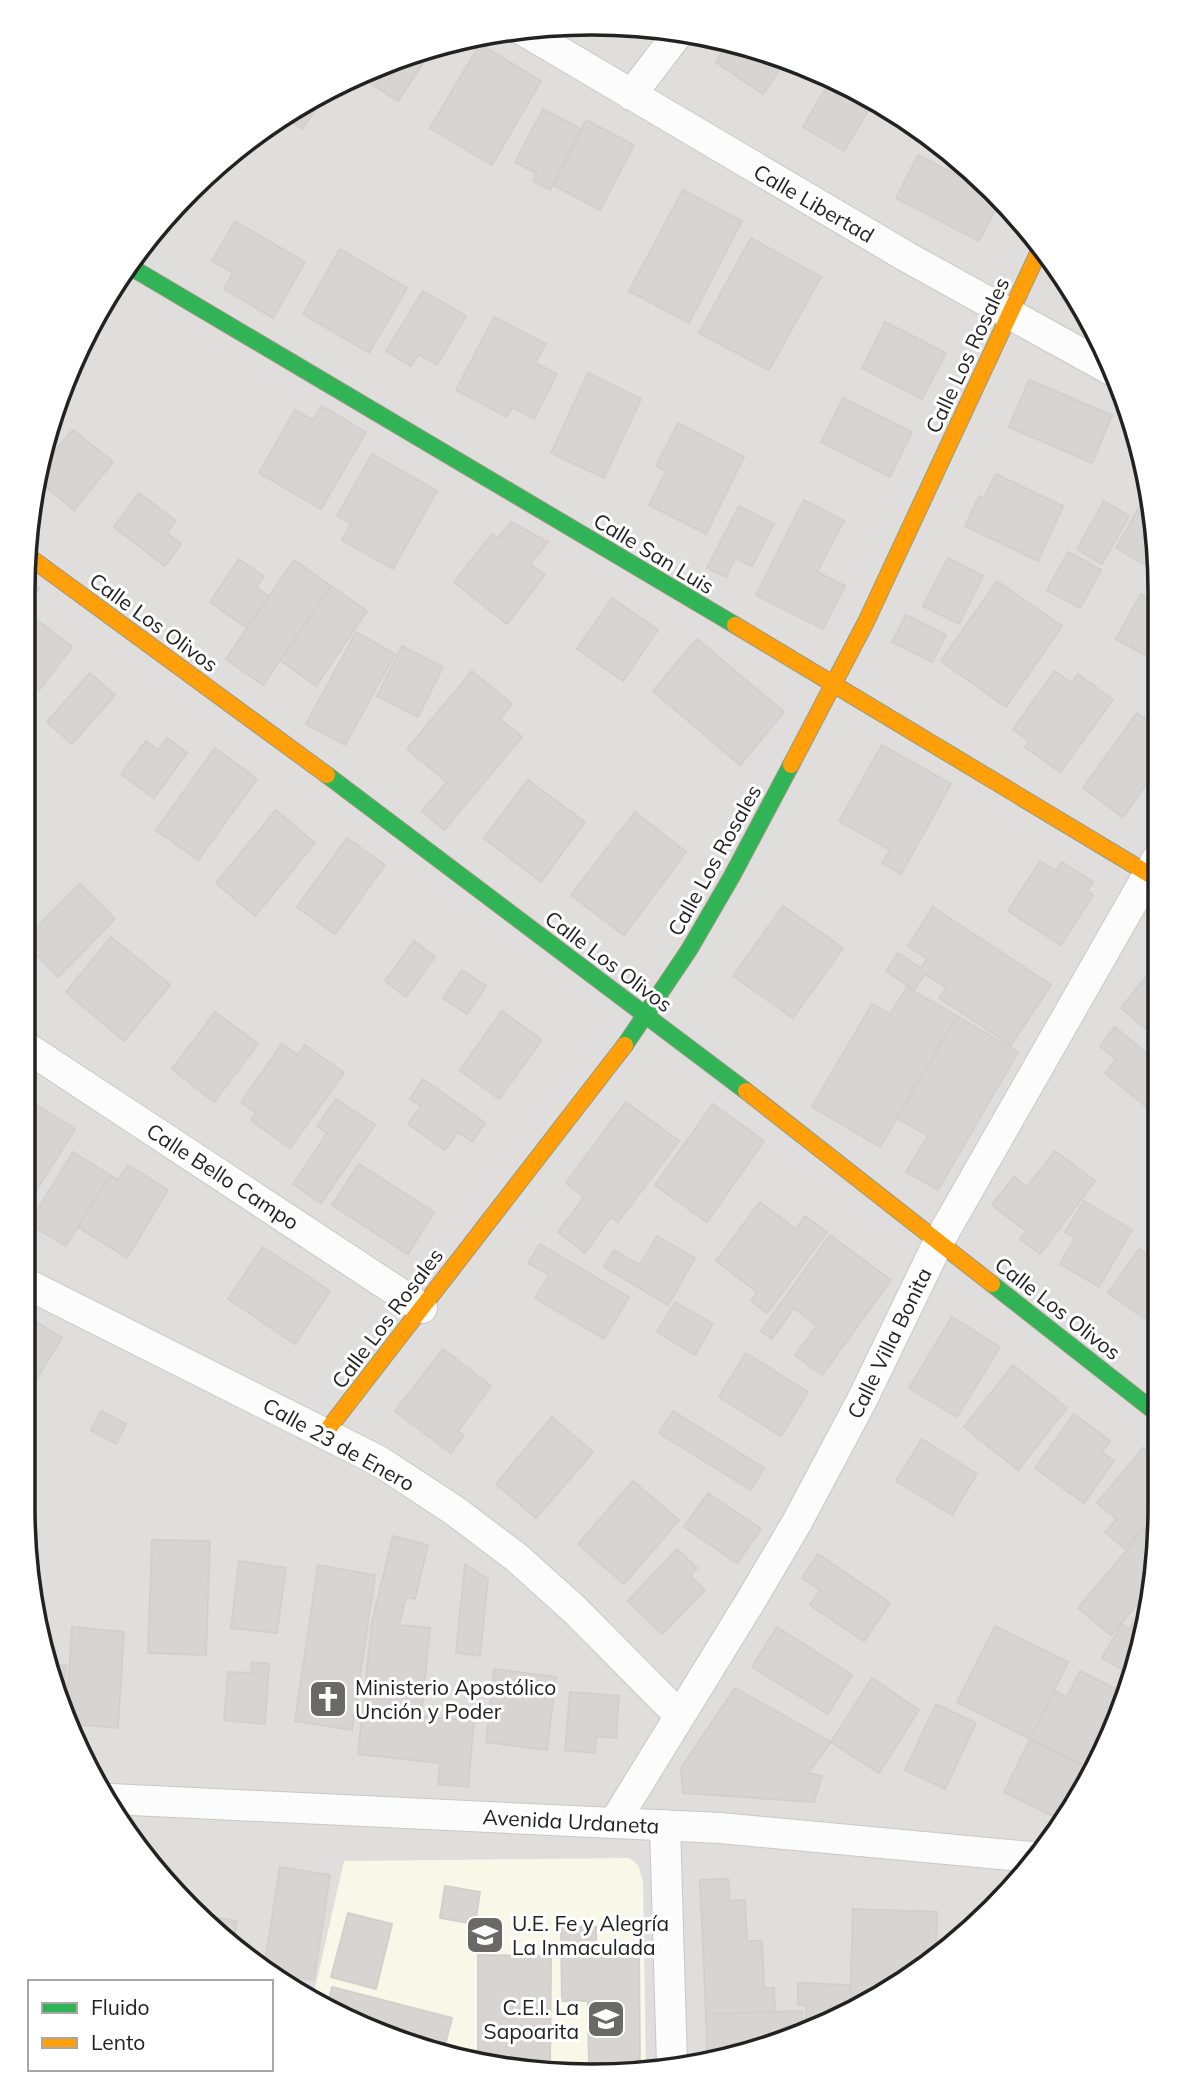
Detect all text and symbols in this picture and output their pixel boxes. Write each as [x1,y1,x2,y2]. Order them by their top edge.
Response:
street label: Calle Libertad [749,158,879,248]
street label: Calle Los Rosales [920,273,1014,437]
street label: Calle San Luis [589,507,719,599]
street label: Calle Los Olivos [85,567,223,677]
street label: Calle Los Rosales [662,780,766,940]
street label: Calle Los Olivos [540,905,678,1017]
street label: Calle Bello Campo [142,1117,304,1235]
street label: Calle Los Rosales [326,1243,448,1393]
street label: Calle Los Olivos [990,1251,1126,1365]
street label: Calle Villa Bonita [841,1263,937,1423]
street label: Calle 23 de Enero [259,1392,419,1496]
place label: Ministerio Apostólico Unción y Poder [355,1674,556,1724]
church icon: Ministerio Apostólico Unción y Poder [307,1678,349,1720]
street label: Avenida Urdaneta [482,1803,660,1839]
place label: U.E. Fe y Alegría La Inmaculada [512,1910,669,1960]
school or university icon: U.E. Fe y Alegría La Inmaculada [464,1914,506,1956]
legend [28,1980,273,2071]
text: Fluido [91,1994,150,2020]
place label: C.E.I. La Sapoarita [484,1994,579,2044]
school or university icon: C.E.I. La Sapoarita [585,1998,627,2040]
text: Lento [91,2029,145,2055]

